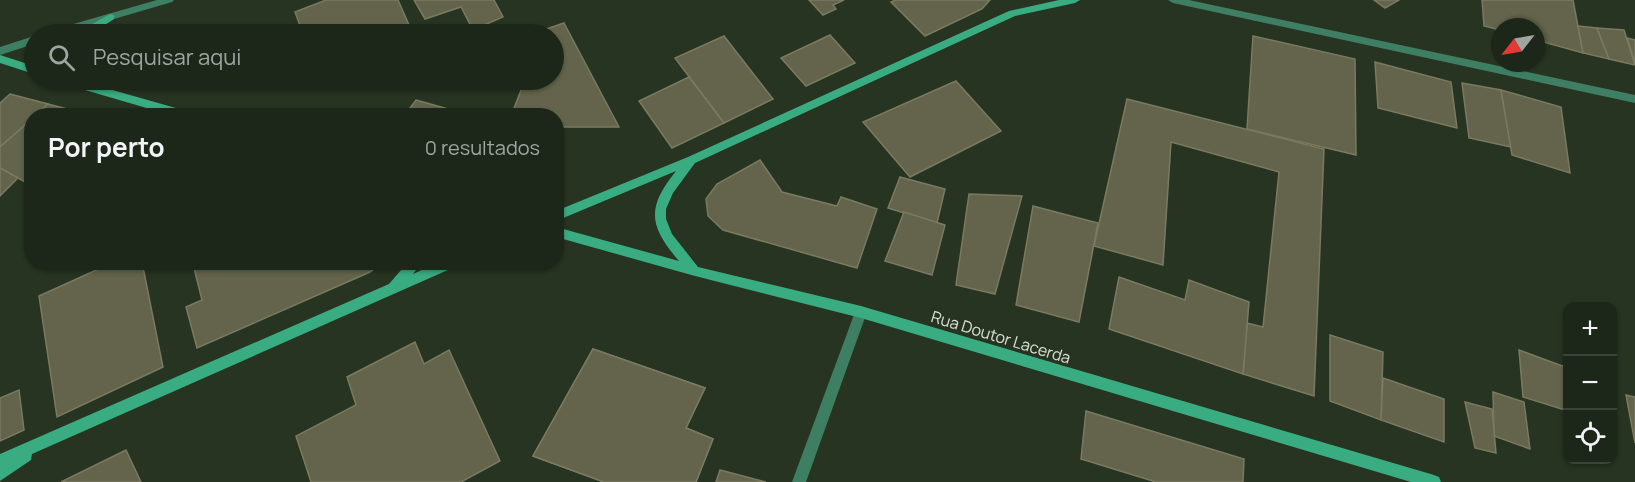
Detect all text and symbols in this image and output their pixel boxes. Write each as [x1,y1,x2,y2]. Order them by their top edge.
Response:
north arrow [1491,18,1545,72]
search box [24,24,564,90]
icon: search [45,41,78,74]
text: Pesquisar aqui [93,42,241,72]
text: Por perto [48,129,165,165]
text: 0 resultados [425,134,540,161]
map controls [1563,302,1617,464]
button: + [1563,302,1617,356]
street label: Rua Doutor Lacerda [928,305,1074,369]
button: − [1563,356,1617,410]
button: locate [1563,410,1617,464]

